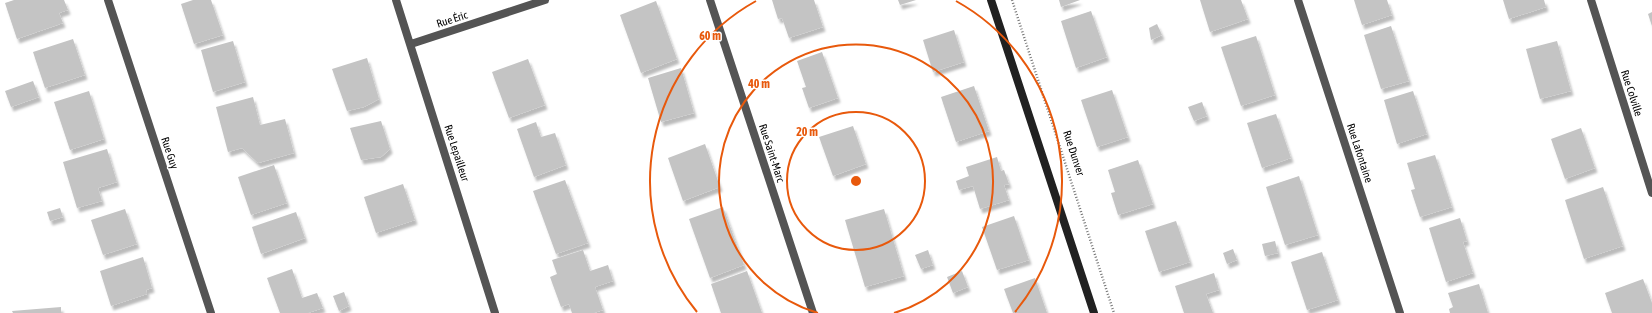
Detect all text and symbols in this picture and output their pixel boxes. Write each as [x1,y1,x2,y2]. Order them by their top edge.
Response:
street label: Rue Éric [435,8,470,30]
text: 60 m [699,29,721,43]
street label: Rue Colville [1619,68,1645,118]
text: 40 m [747,77,770,91]
street label: Rue Saint-Marc [757,122,787,185]
street label: Rue Lafontaine [1345,122,1375,184]
street label: Rue Lepailleur [442,123,472,183]
text: 20 m [796,125,818,139]
street label: Rue Dunver [1061,129,1087,178]
street label: Rue Guy [159,135,181,171]
centre of rings [849,174,863,188]

